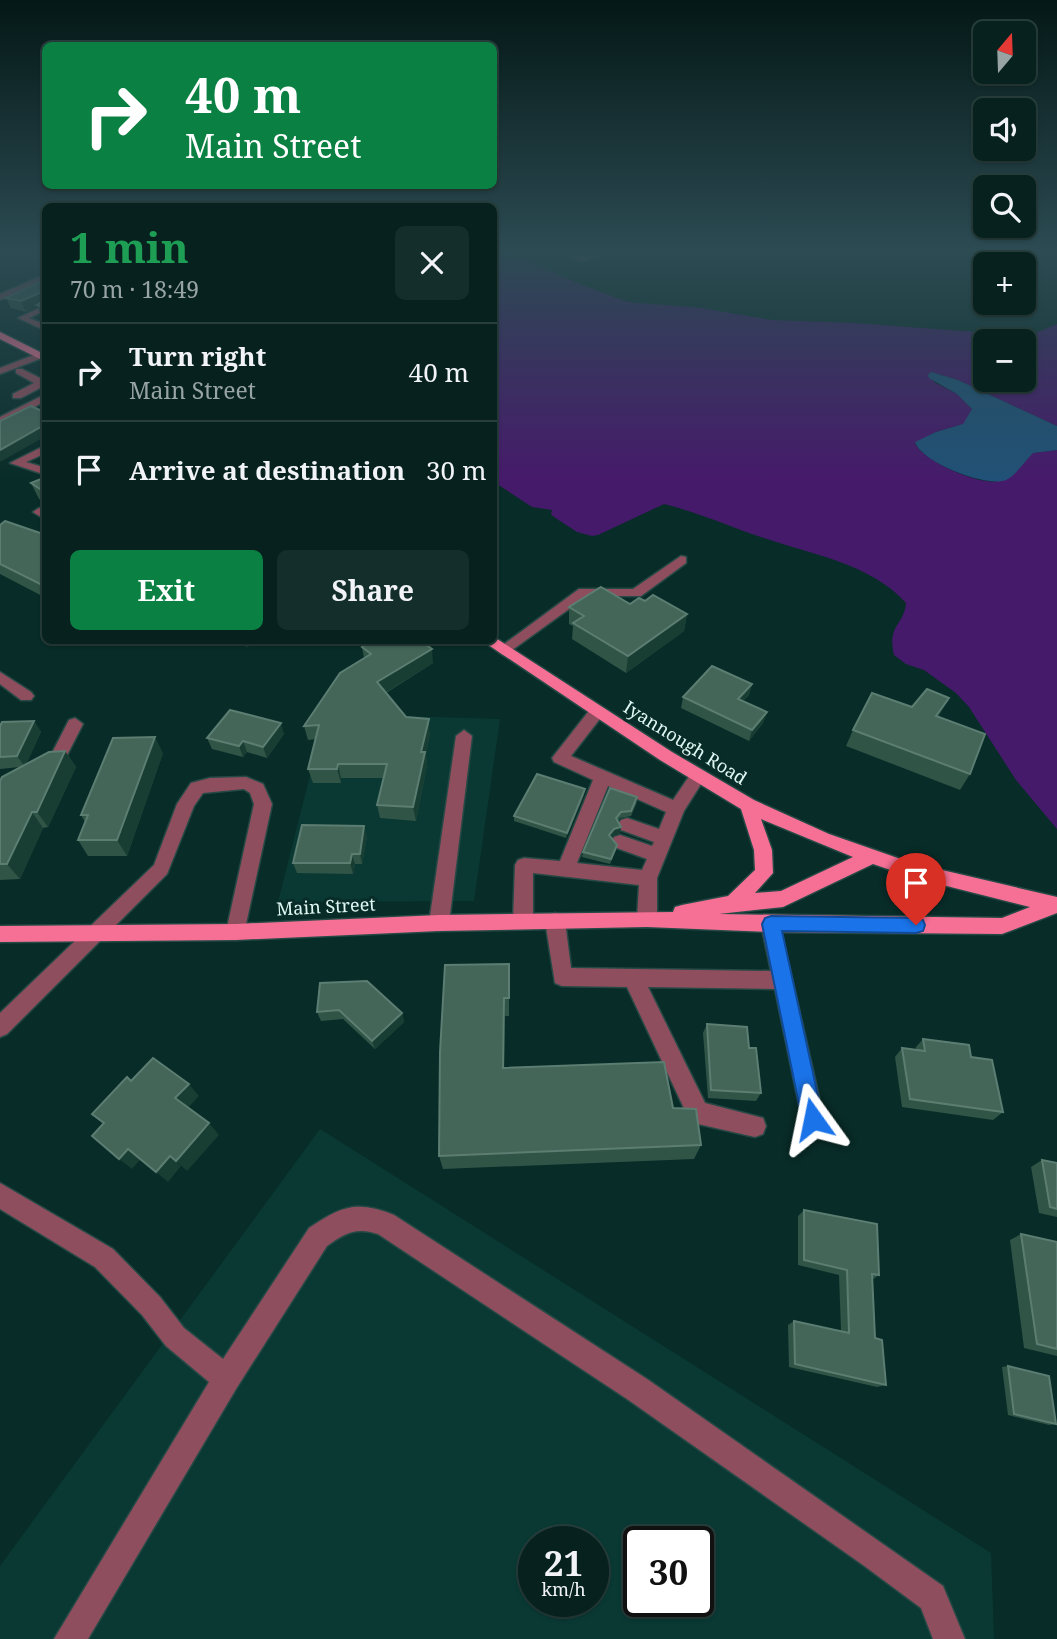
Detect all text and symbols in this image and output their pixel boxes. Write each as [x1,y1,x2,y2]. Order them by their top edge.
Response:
north arrow [973,21,1036,84]
map controls [973,21,1036,392]
text: 40 m [185,61,301,127]
icon: right [70,70,161,161]
button: sound [973,98,1036,161]
text: Main Street [185,124,361,167]
button: search [973,175,1036,238]
text: 1 min [70,218,189,275]
button: close [395,226,469,300]
button: + [973,252,1036,315]
text: 70 m · 18:49 [70,273,199,305]
button: − [973,329,1036,392]
text: Turn right [129,338,266,374]
icon: right [70,353,108,391]
text: 40 m [409,354,469,390]
text: Main Street [129,374,256,406]
icon: arrive [70,451,108,489]
text: Arrive at destination [129,452,405,488]
text: 30 m [426,452,486,488]
button: Exit [70,550,263,630]
button: Share [277,550,469,630]
street label: Iyannough Road [619,695,752,790]
pin [886,853,946,925]
icon: arrive [897,864,935,902]
street label: Main Street [276,891,376,921]
position arrow [776,1082,850,1156]
speed limit sign: 30 [623,1526,714,1617]
text: 21 [544,1539,583,1586]
text: km/h [541,1577,586,1601]

